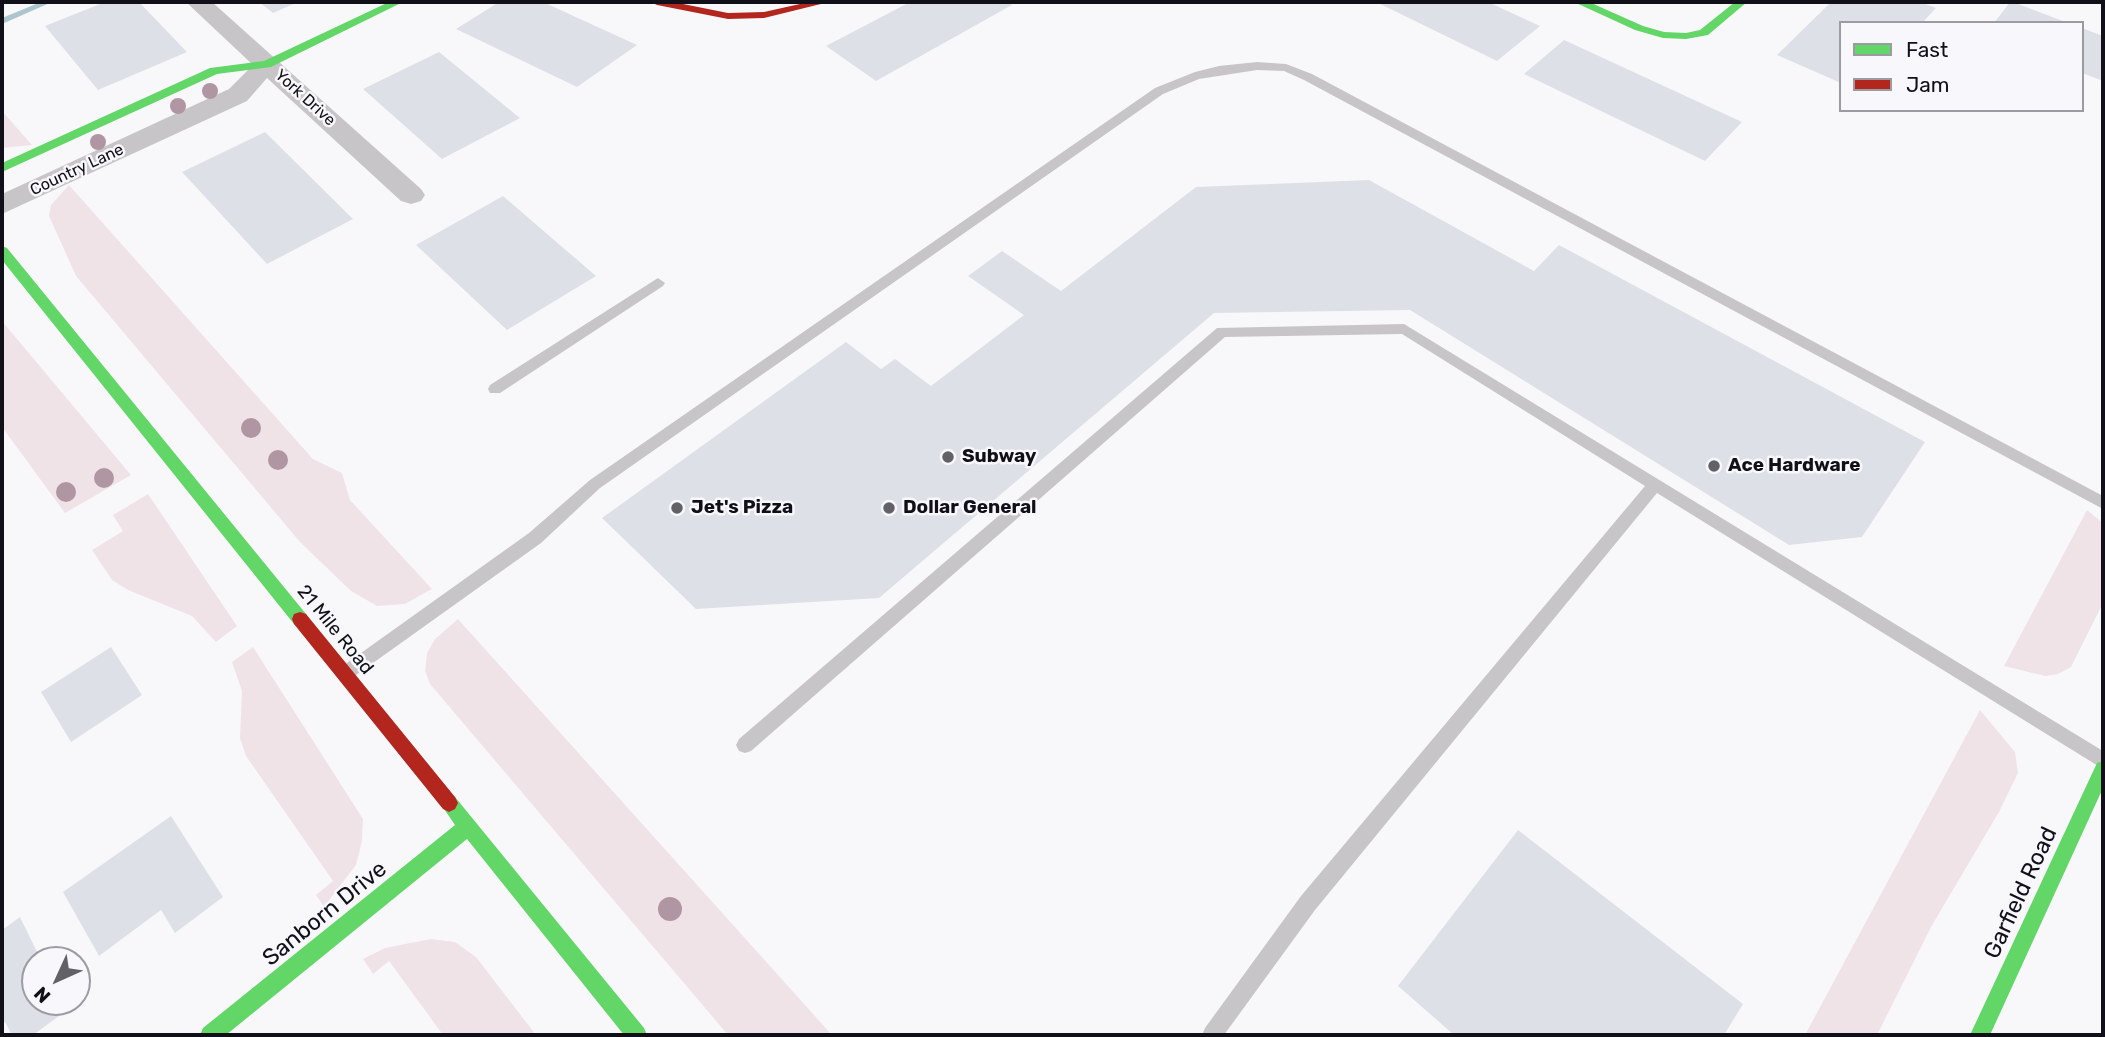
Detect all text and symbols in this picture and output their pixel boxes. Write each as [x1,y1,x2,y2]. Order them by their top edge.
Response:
legend [1839,21,2084,112]
text: Fast [1906,37,1948,62]
street label: York Drive [271,66,339,130]
text: Jam [1906,72,1950,97]
street label: Country Lane [27,140,127,200]
place label: Subway [962,446,1036,468]
marker: Subway [940,449,956,465]
place label: Ace Hardware [1728,455,1861,477]
marker: Ace Hardware [1706,458,1722,474]
place label: Jet's Pizza [691,497,793,519]
place label: Dollar General [903,497,1037,519]
marker: Jet's Pizza [669,500,685,516]
marker: Dollar General [881,500,897,516]
street label: 21 Mile Road [292,581,378,679]
street label: Garfield Road [1978,823,2064,963]
street label: Sanborn Drive [257,856,393,972]
north arrow [21,946,91,1016]
text: N [29,982,55,1008]

